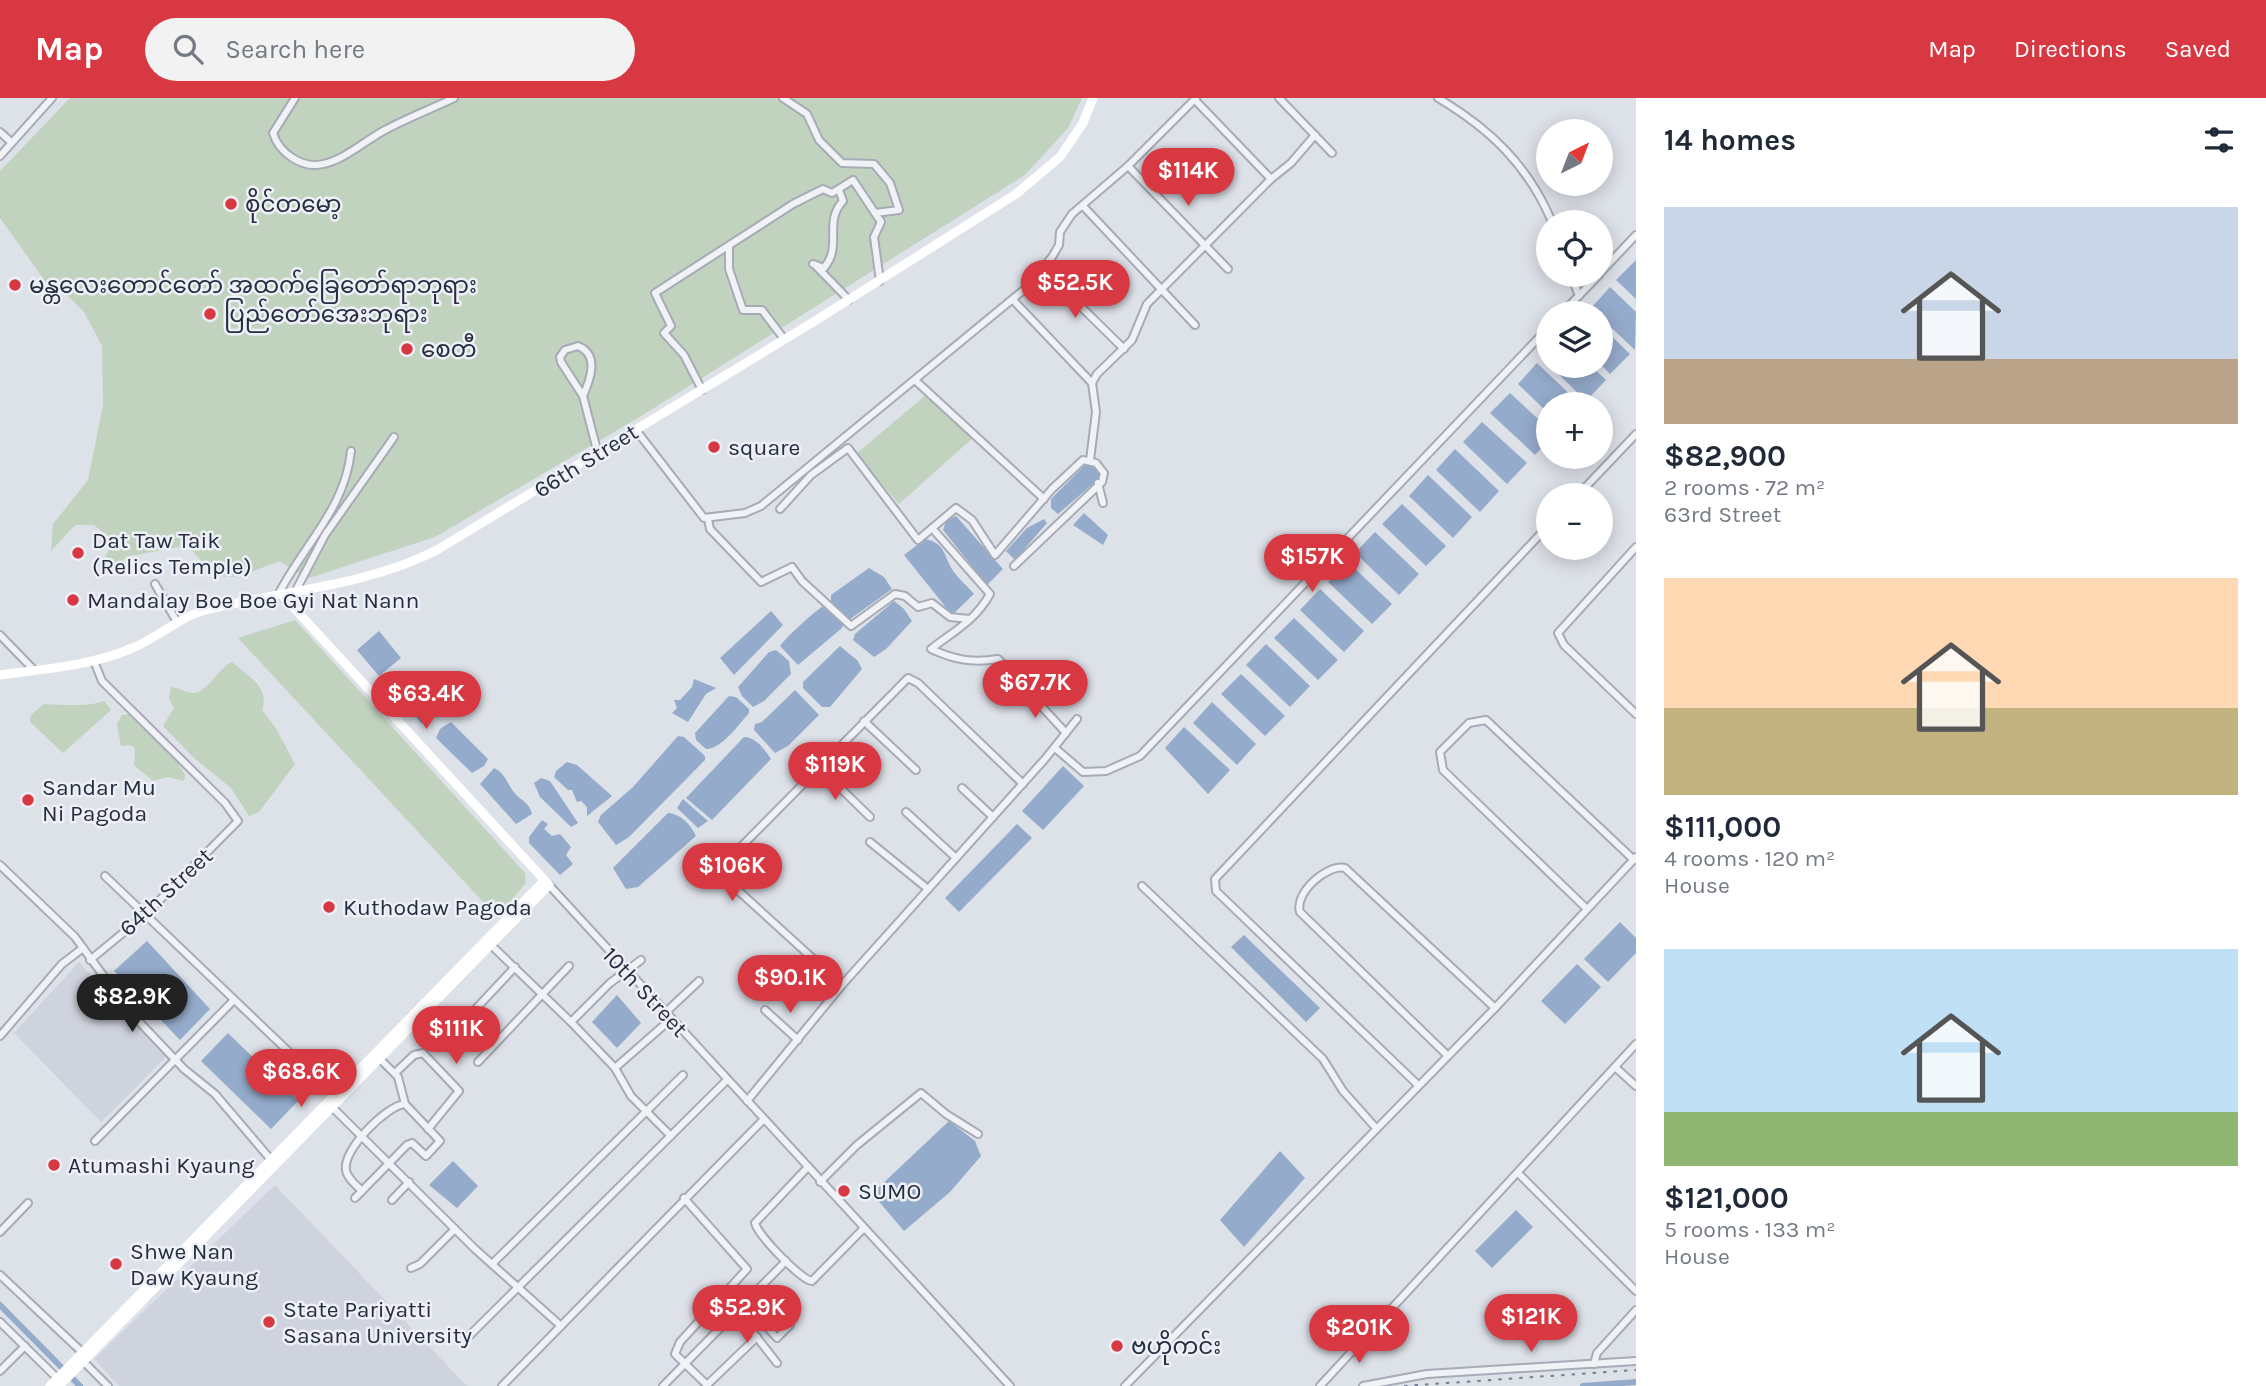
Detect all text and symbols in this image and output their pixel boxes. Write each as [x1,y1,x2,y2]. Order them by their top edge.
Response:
search box [145,18,635,81]
text: Map [35,30,103,68]
icon: search [169,30,207,68]
text: Search here [225,34,365,65]
text: Map [1928,35,1976,63]
text: Directions [2014,35,2127,63]
text: Saved [2165,35,2231,63]
north arrow [1536,119,1614,196]
map controls [1536,119,1613,560]
icon: filters [2200,121,2238,159]
text: 14 homes [1664,122,1796,158]
pin: $114K [1139,148,1237,208]
text: $114K [1158,157,1218,184]
place label: စိုင်တမော့ [245,188,342,223]
marker: စိုင်တမော့ [223,196,239,212]
button: locate [1536,210,1613,287]
icon: home [1888,253,2014,379]
pin: $52.5K [1018,260,1132,320]
place label: မန္တ‌လေးတောင်တော် အထက်ခြေတော်ရာဘုရား‌ [29,269,477,304]
text: $52.5K [1037,269,1113,296]
marker: မန္တ‌လေးတောင်တော် အထက်ခြေတော်ရာဘုရား‌ [7,277,23,293]
place label: ပြည်တော်အေးဘုရား [224,298,428,333]
button: layers [1536,301,1613,378]
marker: ပြည်တော်အေးဘုရား [202,306,218,322]
place label: စေတီ [421,333,477,363]
marker: စေတီ [399,341,415,357]
button: + [1536,392,1613,469]
street label: 66th Street [529,418,643,504]
place label: square [728,434,800,461]
text: $82,900 [1664,438,1786,474]
marker: square [706,439,722,455]
text: 2 rooms · 72 m² [1664,474,1825,501]
button: − [1536,483,1613,560]
text: 63rd Street [1664,501,1781,528]
place label: Dat Taw Taik (Relics Temple) [92,527,252,580]
pin: $157K [1263,534,1361,594]
text: $157K [1280,543,1344,570]
marker: Dat Taw Taik (Relics Temple) [70,545,86,561]
place label: Mandalay Boe Boe Gyi Nat Nann [87,587,419,614]
marker: Mandalay Boe Boe Gyi Nat Nann [65,592,81,608]
icon: home [1888,624,2014,750]
pin: $67.7K [978,660,1092,720]
text: $67.7K [999,669,1071,696]
pin: $63.4K [369,672,483,731]
text: $63.4K [387,680,465,707]
pin: $119K [786,742,884,802]
text: $119K [804,751,866,778]
place label: Sandar Mu Ni Pagoda [42,774,156,827]
marker: Sandar Mu Ni Pagoda [20,792,36,808]
text: $111,000 [1664,809,1781,845]
street label: 64th Street [114,842,218,942]
pin: $106K [683,844,781,903]
text: 4 rooms · 120 m² [1664,845,1835,872]
text: $106K [698,852,766,879]
text: House [1664,872,1730,899]
place label: Kuthodaw Pagoda [343,894,532,921]
marker: Kuthodaw Pagoda [321,899,337,915]
street label: 10th Street [597,942,693,1043]
pin: $90.1K [733,956,847,1015]
text: $90.1K [754,964,826,991]
pin: $82.9K [75,974,189,1034]
text: $82.9K [93,983,171,1010]
icon: home [1888,995,2014,1121]
pin: $111K [407,1006,505,1066]
text: $111K [428,1015,484,1042]
pin: $68.6K [244,1049,358,1109]
text: $68.6K [262,1058,340,1085]
place label: Atumashi Kyaung [68,1152,254,1179]
marker: Atumashi Kyaung [46,1157,62,1173]
place label: SUMO [858,1178,921,1205]
text: $121,000 [1664,1180,1789,1216]
marker: SUMO [836,1183,852,1199]
text: 5 rooms · 133 m² [1664,1216,1836,1243]
place label: Shwe Nan Daw Kyaung [130,1238,258,1291]
text: House [1664,1243,1730,1270]
marker: Shwe Nan Daw Kyaung [108,1256,124,1272]
pin: $52.9K [690,1286,804,1345]
text: $52.9K [708,1294,786,1321]
pin: $121K [1482,1294,1580,1354]
place label: State Pariyatti Sasana University [283,1296,472,1349]
text: $121K [1500,1303,1562,1330]
pin: $201K [1310,1306,1408,1365]
marker: State Pariyatti Sasana University [261,1314,277,1330]
text: $201K [1325,1314,1393,1341]
place label: ဗဟိုကင်း [1131,1330,1221,1365]
marker: ဗဟိုကင်း [1109,1338,1125,1354]

